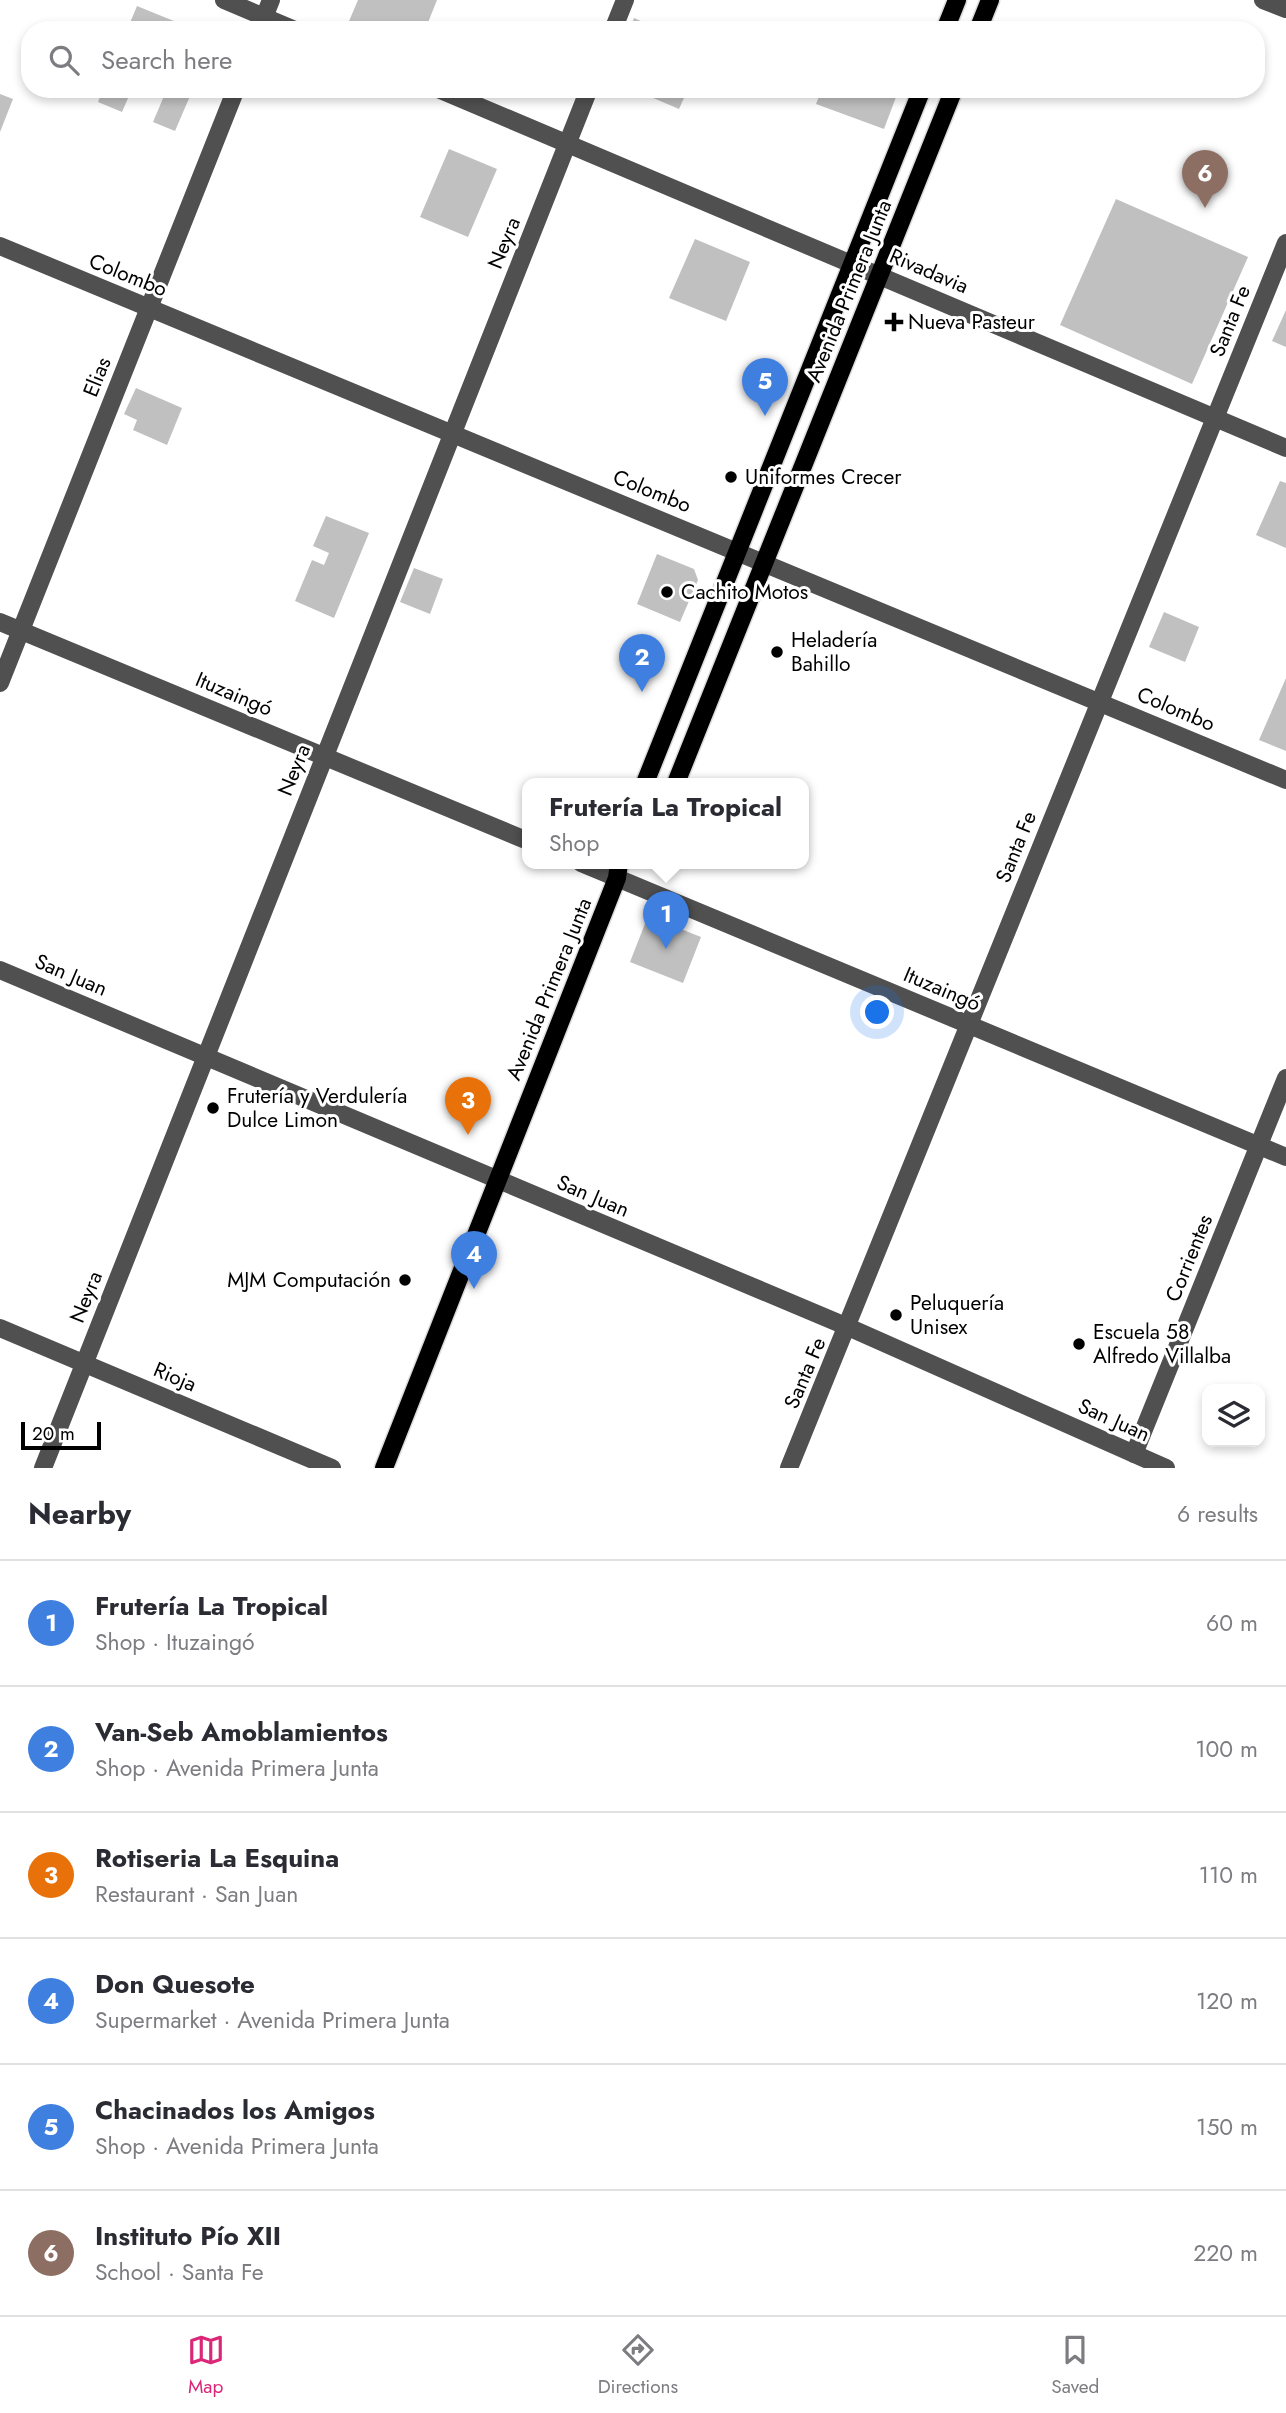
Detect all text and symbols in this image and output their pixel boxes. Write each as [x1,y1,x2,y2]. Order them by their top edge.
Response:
search box [21,21,1265,98]
icon: search [45,41,83,79]
text: Search here [101,41,233,79]
pin: 6 [1182,150,1228,208]
street label: Avenida Primera Junta [799,195,899,387]
street label: Neyra [480,213,528,273]
street label: Rivadavia [885,241,973,301]
street label: Colombo [84,246,172,304]
street label: Santa Fe [1202,281,1258,361]
place label: Nueva Pasteur [908,307,1036,337]
marker: Nueva Pasteur [886,314,902,330]
street label: Elias [76,353,118,401]
pin: 5 [742,358,788,416]
street label: Colombo [608,462,696,520]
place label: Uniformes Crecer [745,462,902,492]
marker: Uniformes Crecer [723,469,739,485]
place label: Cachito Motos [681,577,808,607]
marker: Cachito Motos [659,584,675,600]
place label: Heladería Bahillo [791,625,877,679]
pin: 2 [619,634,665,692]
marker: Heladería Bahillo [769,644,785,660]
street label: Ituzaingó [191,664,277,724]
street label: Colombo [1132,679,1220,739]
street label: Neyra [270,740,318,800]
popup [522,778,809,869]
text: Frutería La Tropical [549,788,782,826]
street label: Santa Fe [988,807,1044,887]
text: Shop [549,826,599,860]
pin: 1 [643,891,689,949]
street label: Avenida Primera Junta [499,893,599,1085]
street label: San Juan [30,946,112,1004]
street label: Ituzaingó [899,959,985,1019]
your location [860,995,894,1029]
pin: 3 [445,1077,491,1135]
place label: Frutería y Verdulería Dulce Limon [227,1081,407,1135]
marker: Frutería y Verdulería Dulce Limon [205,1100,221,1116]
street label: San Juan [552,1167,634,1225]
street label: Corrientes [1158,1210,1220,1306]
pin: 4 [451,1231,497,1289]
place label: MJM Computación [227,1265,391,1295]
street label: Neyra [62,1267,110,1327]
marker: MJM Computación [397,1272,413,1288]
place label: Peluquería Unisex [910,1288,1004,1342]
marker: Peluquería Unisex [888,1307,904,1323]
place label: Escuela 58 Alfredo Villalba [1093,1317,1231,1371]
street label: Santa Fe [777,1333,833,1413]
marker: Escuela 58 Alfredo Villalba [1071,1336,1087,1352]
street label: Rioja [149,1355,201,1399]
map controls [1202,1384,1265,1447]
button: layers [1202,1384,1265,1447]
street label: San Juan [1073,1391,1155,1449]
scale bar [21,1419,102,1451]
text: 20 m [32,1420,75,1447]
text: Nearby [28,1492,131,1535]
text: 6 results [1177,1497,1258,1531]
text: Frutería La Tropical [95,1587,328,1625]
text: 1 [45,1606,57,1640]
text: 60 m [1206,1606,1258,1640]
text: Shop · Ituzaingó [95,1625,255,1659]
text: Van-Seb Amoblamientos [95,1713,388,1751]
text: 2 [43,1732,59,1766]
text: 100 m [1195,1732,1258,1766]
text: Shop · Avenida Primera Junta [95,1751,379,1785]
text: Rotiseria La Esquina [95,1839,339,1877]
text: 3 [44,1858,58,1892]
text: 110 m [1199,1858,1258,1892]
text: Restaurant · San Juan [95,1877,298,1911]
text: Don Quesote [95,1965,255,2003]
text: 4 [43,1984,59,2018]
text: 120 m [1196,1984,1258,2018]
text: Supermarket · Avenida Primera Junta [95,2003,450,2037]
text: Chacinados los Amigos [95,2091,375,2129]
text: 5 [44,2110,58,2144]
text: 150 m [1196,2110,1258,2144]
text: Shop · Avenida Primera Junta [95,2129,379,2163]
text: Instituto Pío XII [95,2217,281,2255]
text: 6 [43,2236,59,2270]
text: 220 m [1193,2236,1258,2270]
text: School · Santa Fe [95,2255,264,2289]
tab: Map [187,2331,225,2400]
tab: Directions [598,2331,678,2400]
tab: Saved [1051,2331,1099,2400]

